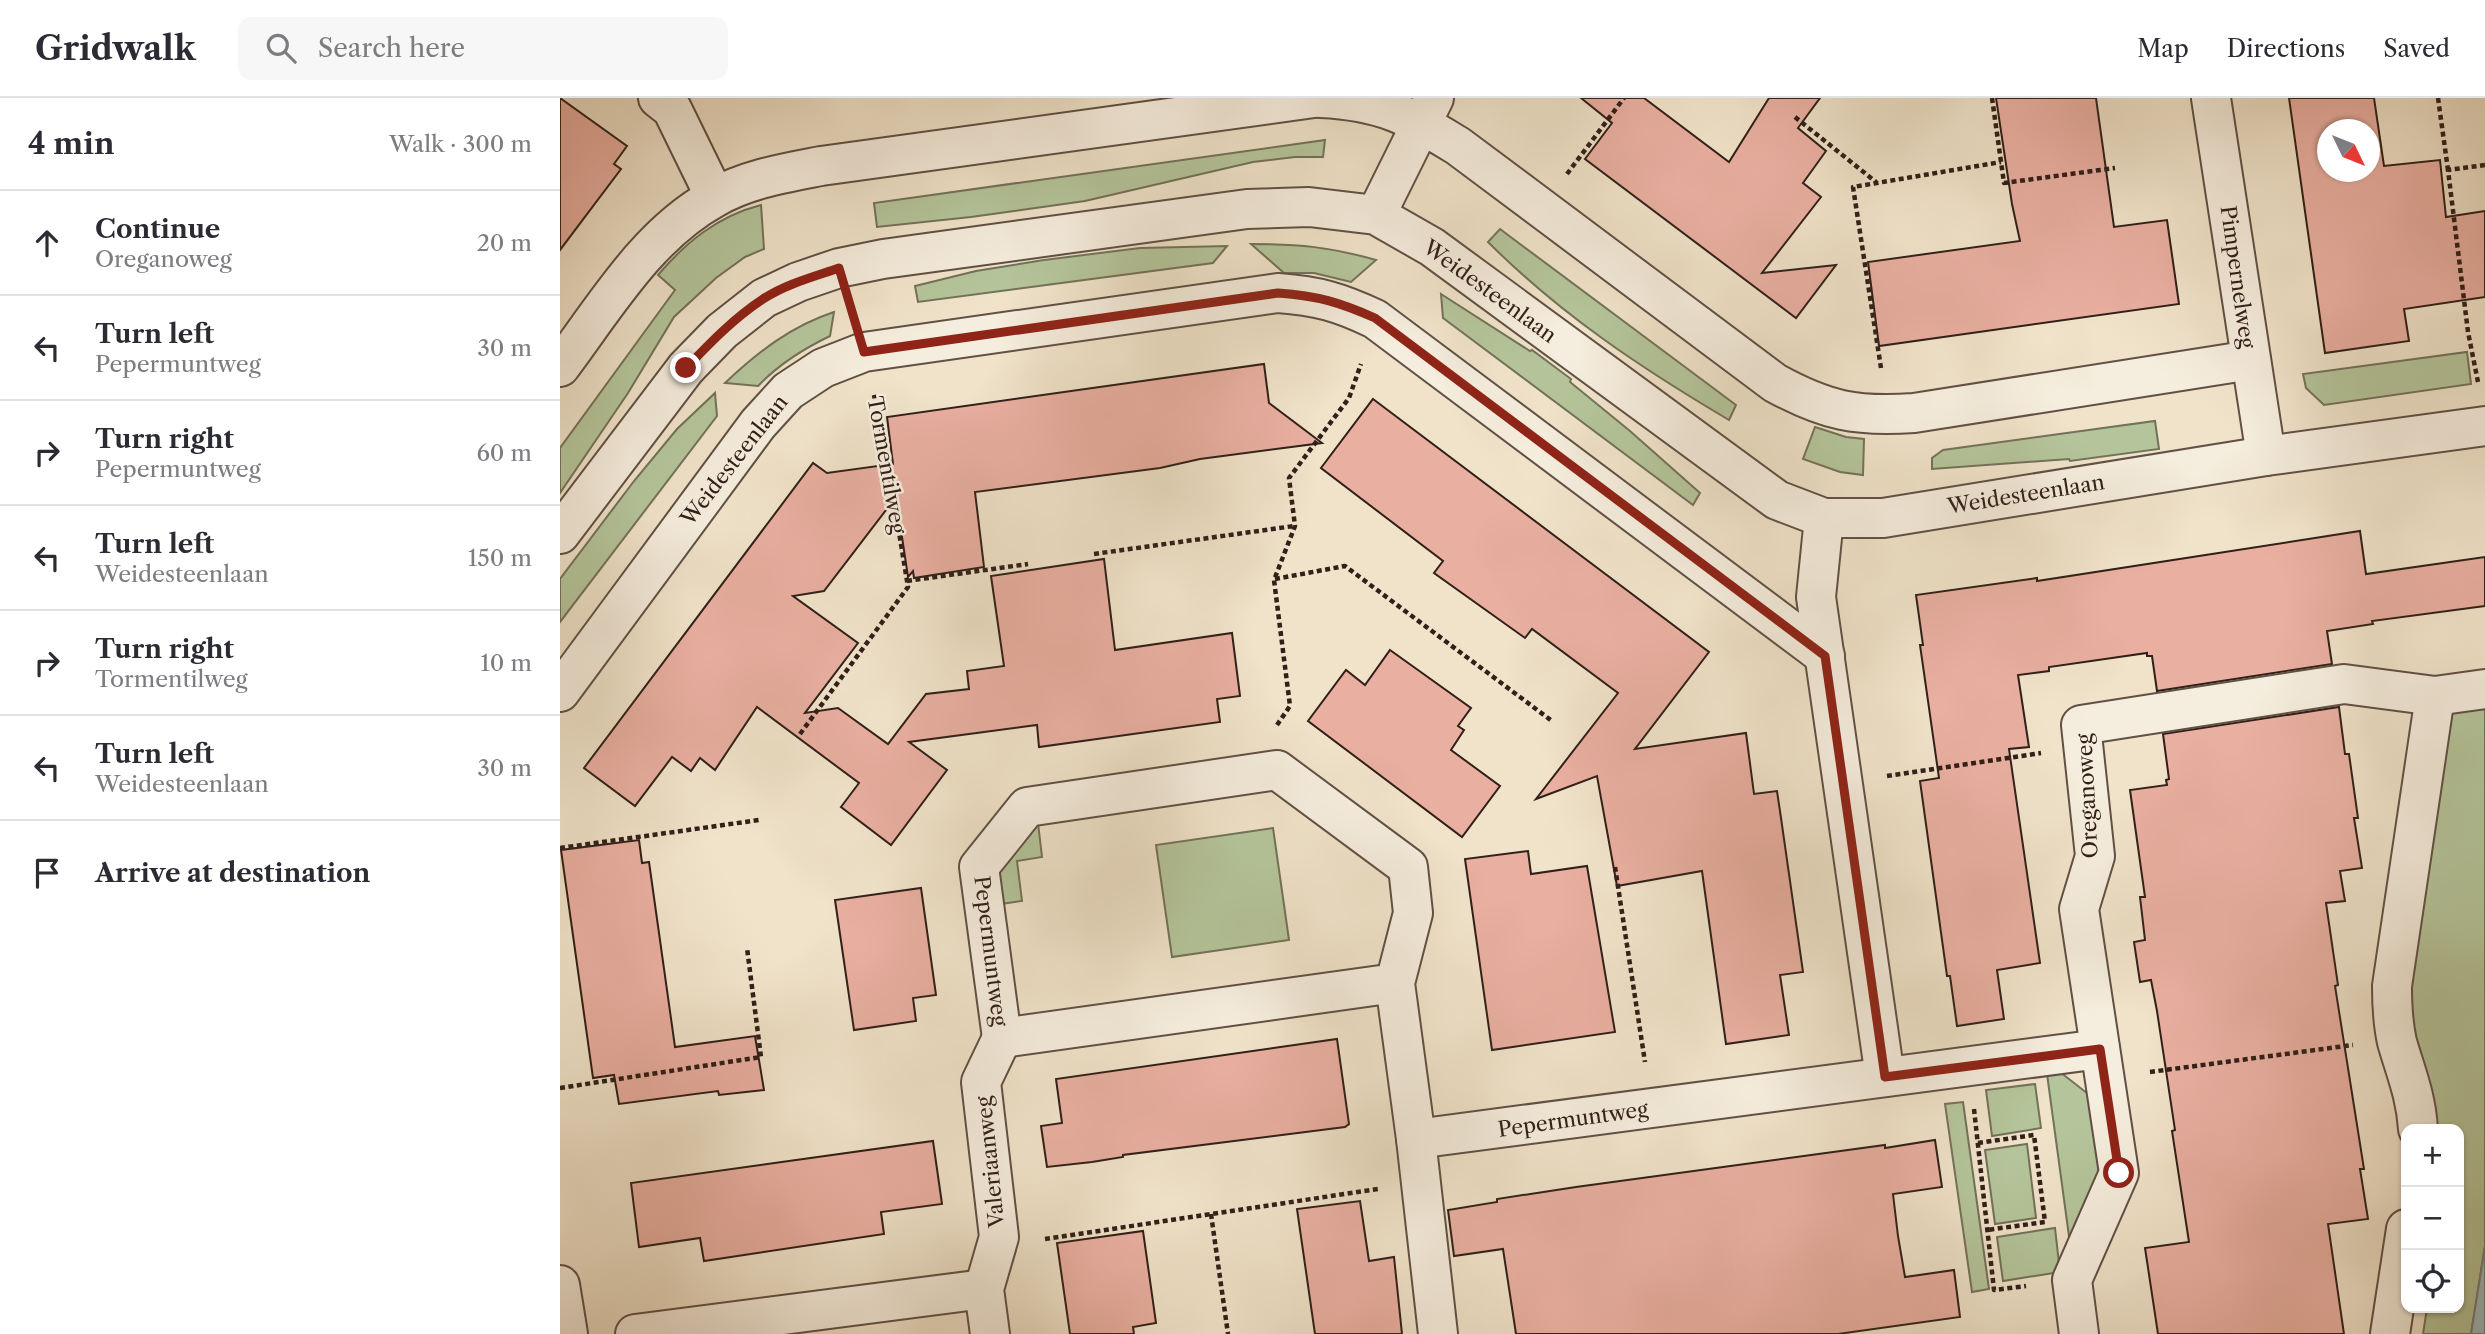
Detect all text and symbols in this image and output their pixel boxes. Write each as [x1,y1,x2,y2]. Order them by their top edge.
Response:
search box [238,17,728,80]
text: Gridwalk [35,28,196,69]
icon: search [262,29,300,67]
text: Search here [318,32,465,64]
text: Map [2137,34,2189,63]
text: Directions [2227,34,2345,63]
text: Saved [2383,34,2450,63]
north arrow [2317,119,2380,182]
text: 4 min [28,125,114,162]
text: Walk · 300 m [389,130,532,158]
street label: Pimpernelweg [2216,204,2261,351]
text: Continue [95,213,220,245]
icon: ahead [28,224,66,262]
text: 20 m [477,229,532,257]
street label: Weidesteenlaan [1418,234,1561,348]
text: Oreganoweg [95,245,232,273]
text: Turn left [95,318,214,350]
icon: left [28,329,66,367]
text: 30 m [477,334,532,362]
text: Pepermuntweg [95,350,261,378]
route end [670,352,701,383]
street label: Weidesteenlaan [675,390,793,531]
street label: Tormentilweg [863,394,912,537]
text: Turn right [95,423,234,455]
icon: right [28,434,66,472]
text: 60 m [476,439,532,467]
text: Pepermuntweg [95,455,261,483]
street label: Weidesteenlaan [1945,469,2106,519]
text: Turn left [95,528,214,560]
icon: left [28,539,66,577]
text: 150 m [468,544,532,572]
text: Weidesteenlaan [95,560,269,588]
text: Turn right [95,633,234,665]
icon: right [28,644,66,682]
text: 10 m [480,649,532,677]
text: Tormentilweg [95,665,248,693]
street label: Oreganoweg [2071,732,2103,859]
text: Turn left [95,738,214,770]
icon: left [28,749,66,787]
text: 30 m [477,754,532,782]
text: Weidesteenlaan [95,770,269,798]
icon: arrive [28,854,66,892]
text: Arrive at destination [95,857,370,889]
street label: Pepermuntweg [969,874,1013,1029]
street label: Valeriaanweg [971,1094,1009,1230]
street label: Pepermuntweg [1496,1096,1651,1142]
map controls [2401,1124,2464,1313]
button: + [2401,1124,2464,1187]
route start [2103,1157,2134,1188]
button: − [2401,1187,2464,1250]
button: locate [2401,1250,2464,1313]

